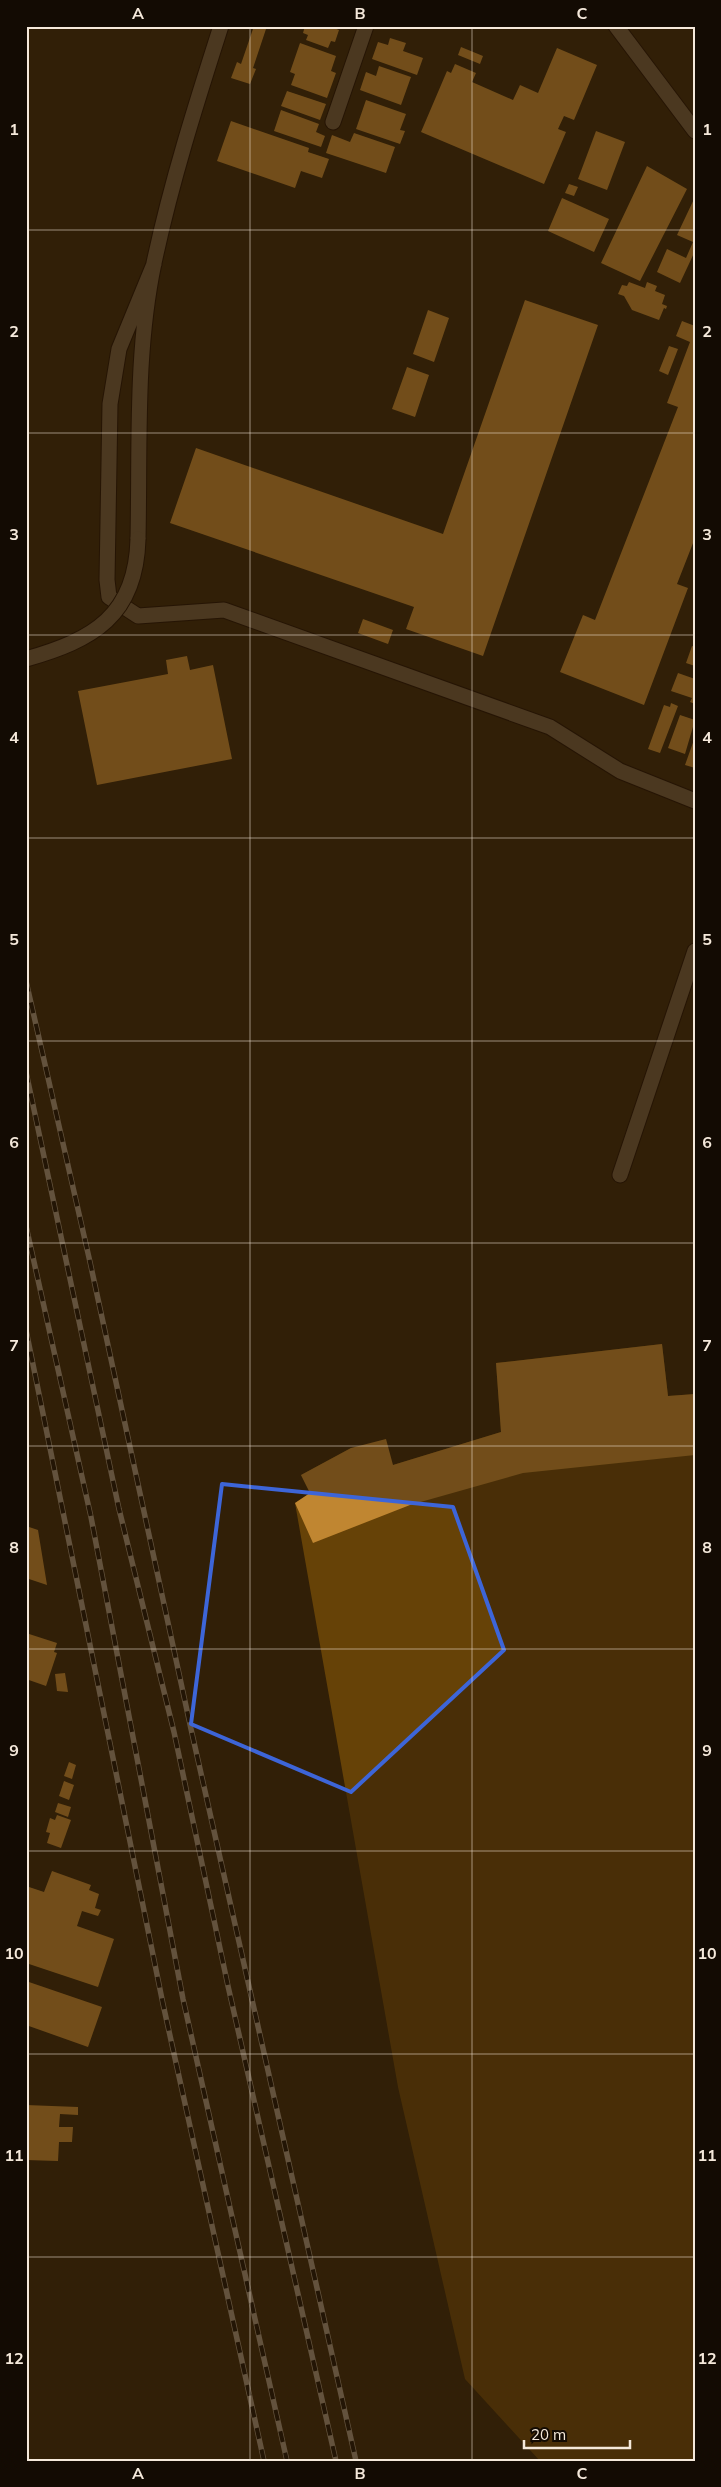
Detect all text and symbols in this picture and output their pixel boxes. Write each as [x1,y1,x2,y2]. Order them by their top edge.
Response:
text: A [132,3,144,23]
text: B [354,3,366,23]
text: C [577,3,588,23]
text: 1 [9,119,19,139]
text: 1 [702,119,712,139]
text: 2 [9,321,19,341]
text: 2 [702,321,712,341]
text: 3 [9,524,19,544]
text: 3 [702,524,712,544]
text: 4 [9,727,19,747]
text: 4 [702,727,712,747]
text: 5 [9,929,19,949]
text: 5 [702,929,712,949]
text: 6 [9,1132,19,1152]
text: 6 [702,1132,712,1152]
text: 7 [9,1335,19,1355]
text: 7 [702,1335,712,1355]
text: 8 [9,1537,19,1557]
text: 8 [702,1537,712,1557]
text: 9 [9,1740,19,1760]
text: 9 [702,1740,712,1760]
text: 10 [4,1943,24,1963]
text: 10 [697,1943,717,1963]
text: 11 [4,2145,24,2165]
text: 11 [697,2145,717,2165]
text: 12 [4,2348,24,2368]
text: 12 [697,2348,717,2368]
scale bar [524,2417,630,2449]
text: 20 m [531,2425,566,2444]
text: A [132,2463,144,2483]
text: B [354,2463,366,2483]
text: C [577,2463,588,2483]

